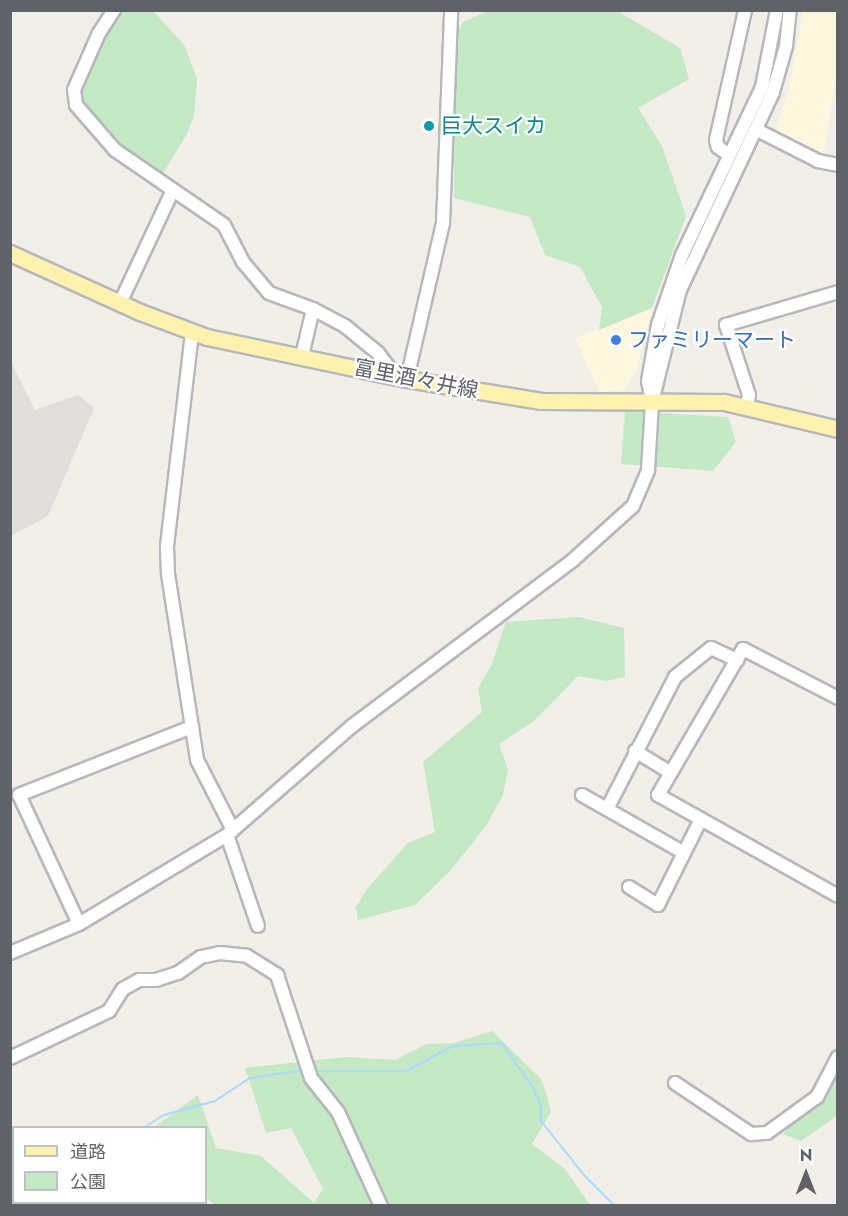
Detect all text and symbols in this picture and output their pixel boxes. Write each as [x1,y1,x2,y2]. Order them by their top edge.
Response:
place label: 巨大スイカ [441,113,546,139]
marker: 巨大スイカ [422,119,436,133]
place label: ファミリーマート [628,327,796,353]
marker: ファミリーマート [609,333,623,347]
street label: 富里酒々井線 [352,355,480,403]
legend [12,1126,207,1204]
text: 道路 [70,1139,106,1165]
north arrow [776,1144,836,1204]
text: N [800,1144,812,1167]
text: 公園 [70,1169,106,1195]

